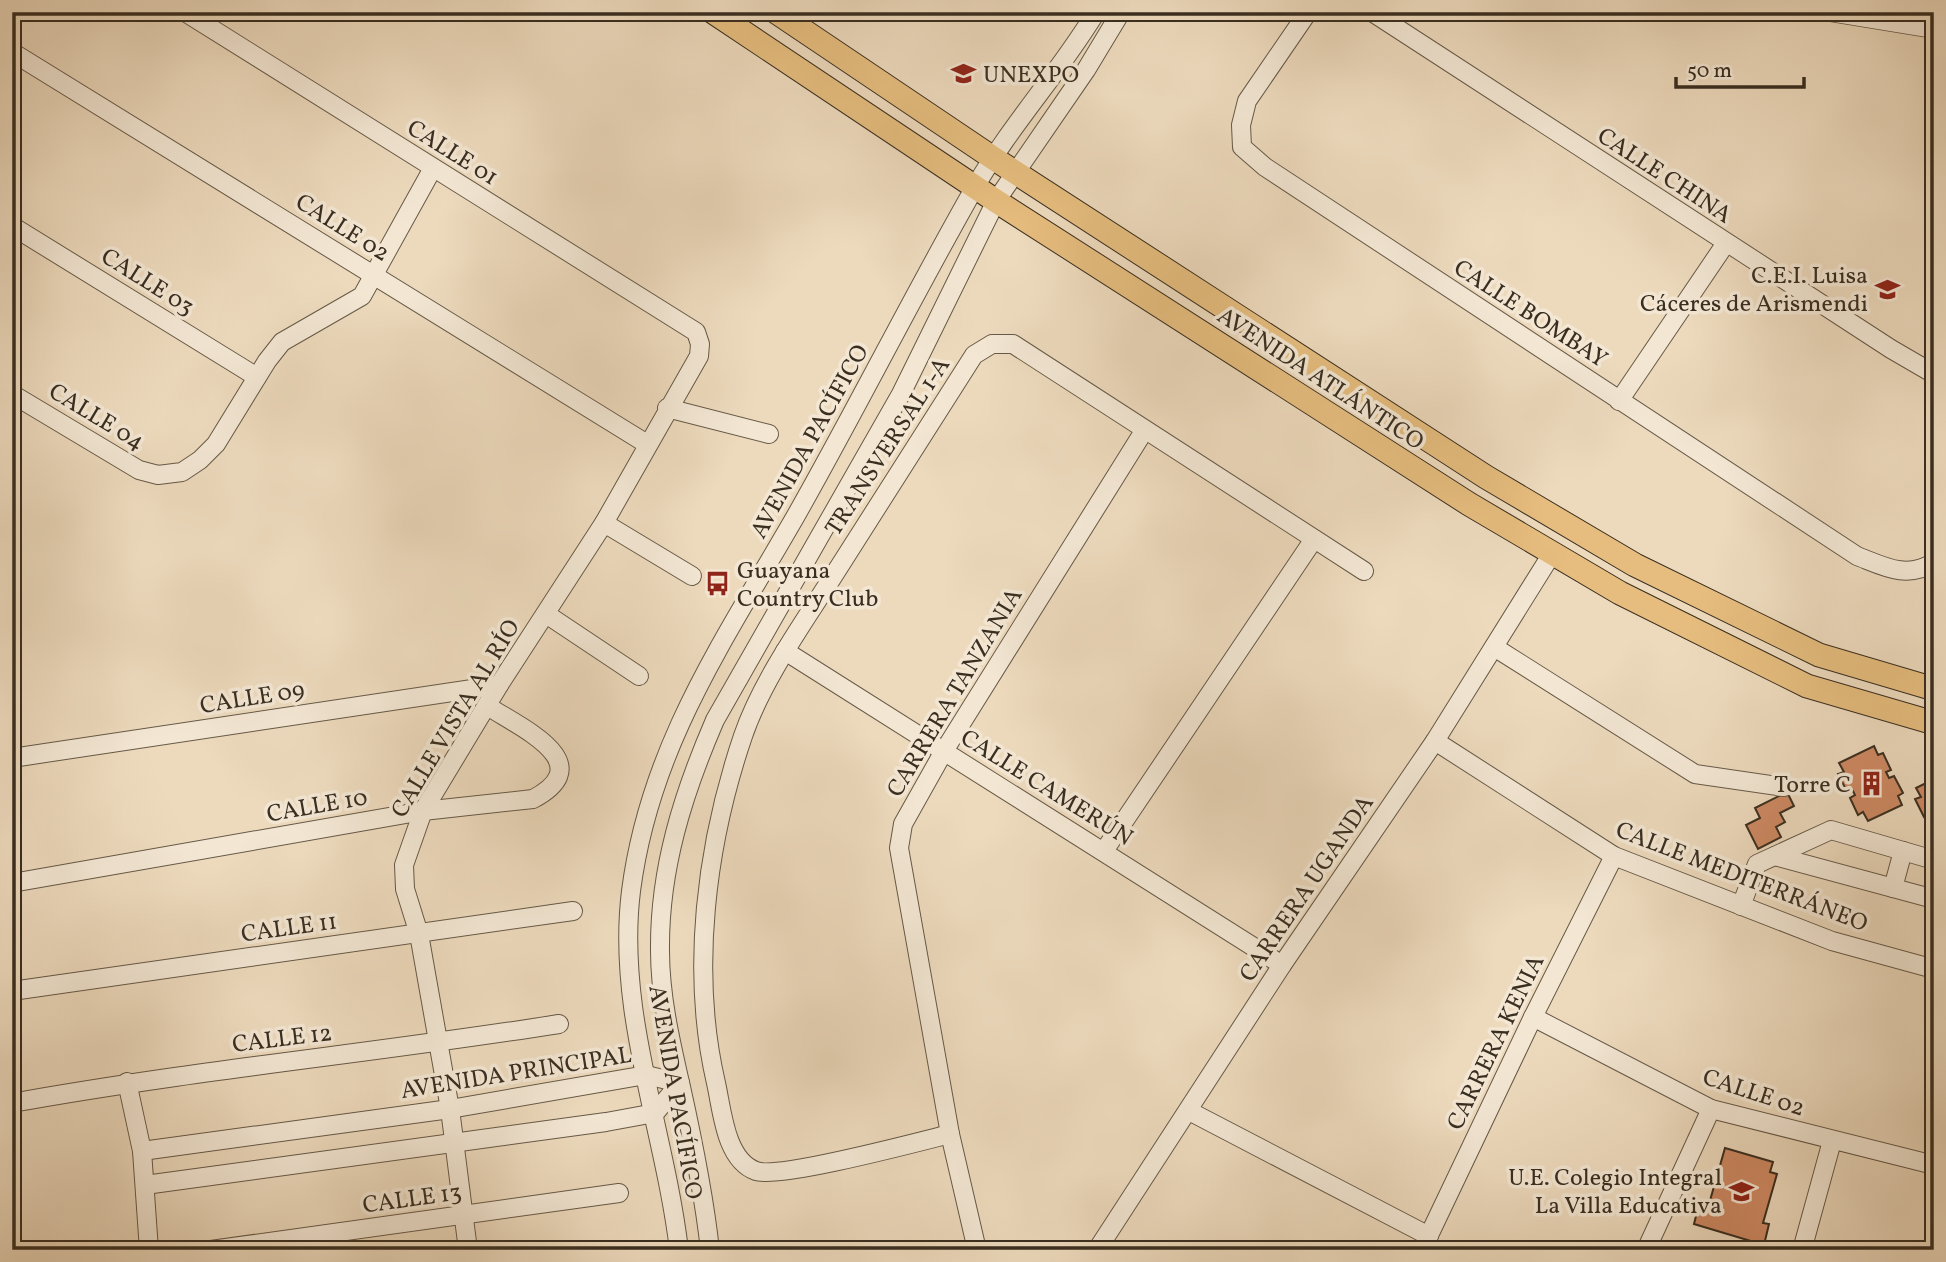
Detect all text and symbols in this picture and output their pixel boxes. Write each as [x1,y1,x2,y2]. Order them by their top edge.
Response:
scale bar [1676,46,1804,90]
text: 50 m [1687,57,1732,86]
place label: UNEXPO [983,59,1079,93]
school or university icon: UNEXPO [949,60,977,88]
street label: CALLE 01 [400,112,504,195]
street label: CALLE CHINA [1590,120,1738,233]
street label: CALLE 02 [288,186,396,271]
street label: CALLE 03 [94,241,200,325]
street label: CALLE BOMBAY [1446,252,1614,377]
place label: C.E.I. Luisa Cáceres de Arismendi [1640,260,1868,322]
school or university icon: C.E.I. Luisa Cáceres de Arismendi [1874,275,1902,303]
street label: AVENIDA ATLÁNTICO [1210,300,1430,459]
street label: AVENIDA PACÍFICO [743,339,878,545]
street label: TRANSVERSAL 1-A [818,351,959,543]
street label: CALLE 04 [42,376,150,460]
place label: Guayana Country Club [737,555,878,617]
bus stop icon: Guayana Country Club [703,570,731,598]
street label: CARRERA TANZANIA [880,582,1032,804]
street label: CALLE VISTA AL RÍO [384,613,530,825]
street label: CALLE 09 [198,674,307,724]
street label: CALLE CAMERÚN [953,722,1139,855]
place label: Torre C [1774,769,1851,803]
building icon: Torre C [1857,770,1885,798]
street label: CALLE 10 [264,781,370,833]
street label: CARRERA UGANDA [1232,789,1383,989]
street label: CALLE MEDITERRÁNEO [1610,814,1872,942]
street label: CALLE 11 [239,905,340,953]
street label: CARRERA KENIA [1440,949,1554,1136]
street label: AVENIDA PACÍFICO [638,982,710,1202]
street label: CALLE 12 [230,1017,334,1063]
street label: AVENIDA PRINCIPAL [399,1039,634,1109]
street label: CALLE 02 [1698,1061,1809,1126]
place label: U.E. Colegio Integral La Villa Educativa [1508,1162,1722,1224]
street label: CALLE 13 [360,1176,464,1224]
school or university icon: U.E. Colegio Integral La Villa Educativa [1728,1177,1756,1205]

